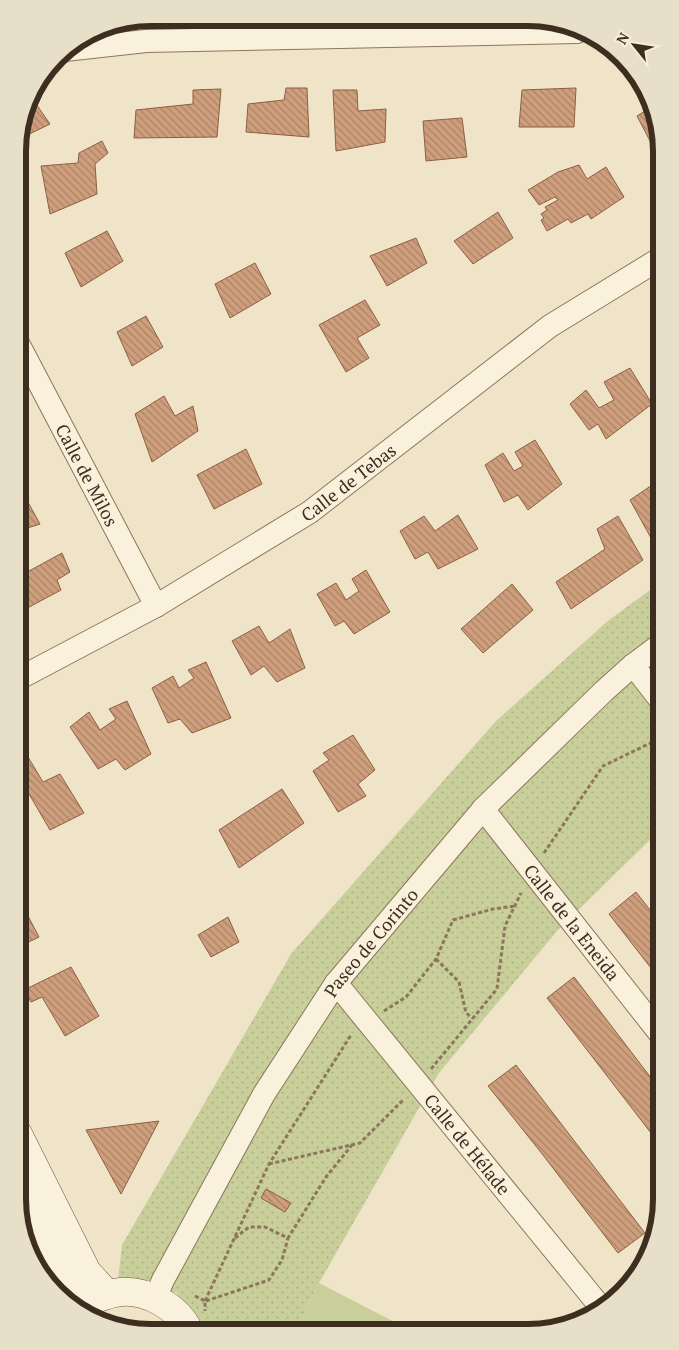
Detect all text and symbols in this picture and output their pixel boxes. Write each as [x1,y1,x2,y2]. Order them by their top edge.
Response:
north arrow [609,20,659,70]
text: N [611,29,633,48]
street label: Calle de Milos [50,419,124,530]
street label: Calle de Tebas [296,438,401,527]
street label: Calle de la Eneida [519,859,625,985]
street label: Paseo de Corinto [318,883,423,1001]
street label: Calle de Hélade [419,1088,516,1200]

